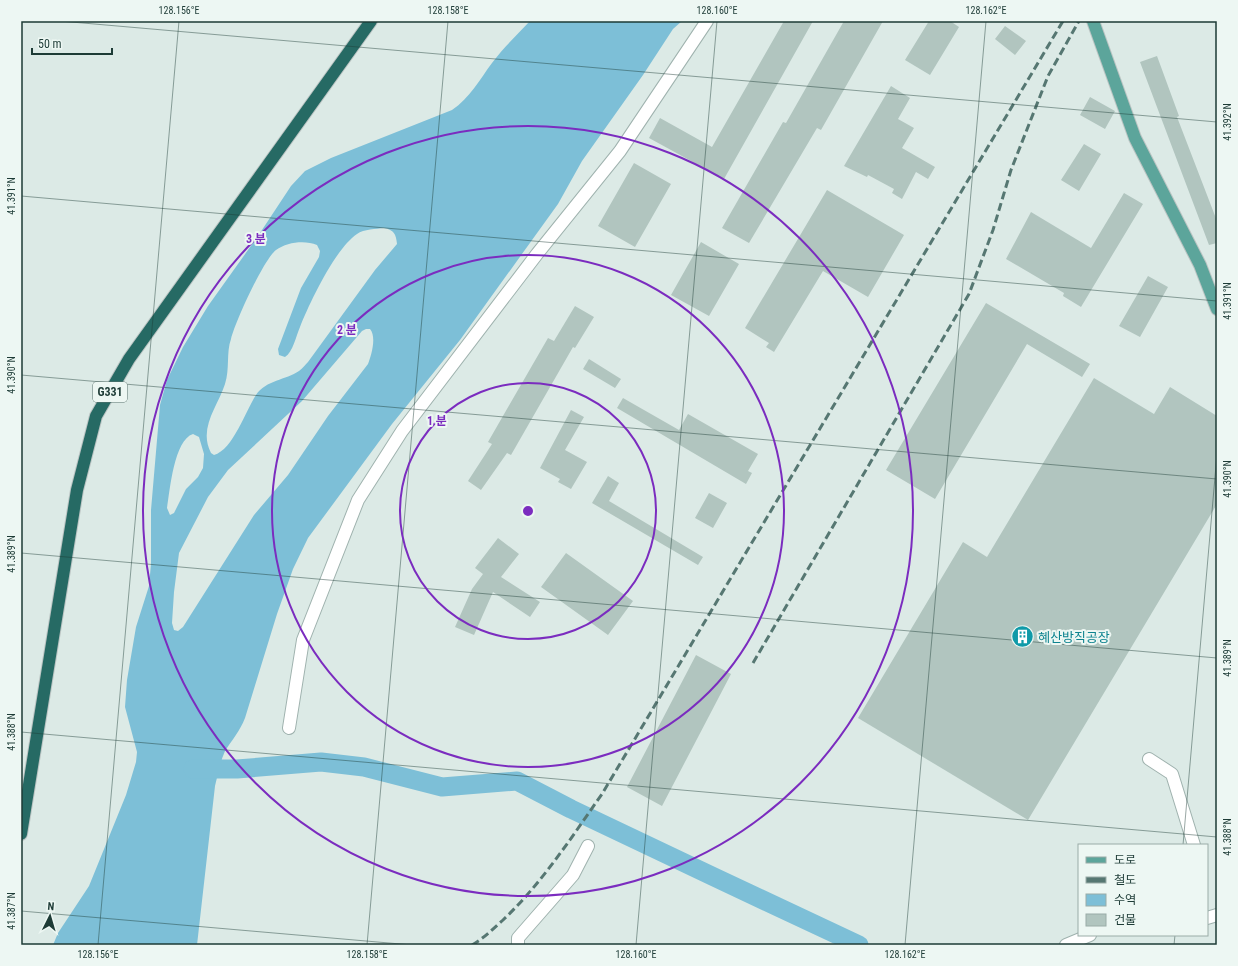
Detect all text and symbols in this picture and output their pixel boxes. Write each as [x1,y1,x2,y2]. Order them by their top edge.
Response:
text: 128.156°E [159,5,200,16]
text: 128.158°E [428,5,469,16]
text: 128.160°E [697,5,738,16]
text: 128.162°E [966,5,1007,16]
scale bar [32,30,112,56]
text: 50 m [38,37,62,51]
text: 41.392°N [1222,103,1233,141]
text: 41.391°N [6,177,17,215]
text: 3 분 [246,232,266,246]
text: 41.391°N [1222,282,1233,320]
text: 2 분 [337,323,357,337]
text: 41.390°N [6,356,17,394]
road number: G331 [93,382,127,402]
text: 1 분 [427,414,447,428]
text: 41.390°N [1222,460,1233,498]
centre of rings [521,504,535,518]
text: 41.389°N [6,535,17,573]
building icon: 혜산방직공장 [1009,624,1035,650]
place label: 혜산방직공장 [1038,630,1110,645]
text: 41.389°N [1222,639,1233,677]
text: 41.388°N [6,713,17,751]
text: 41.388°N [1222,818,1233,856]
legend [1078,844,1208,936]
text: 도로 [1114,853,1136,867]
text: 철도 [1114,873,1136,887]
text: 41.387°N [6,892,17,930]
text: 수역 [1114,893,1136,907]
north arrow [30,896,70,936]
text: N [47,900,55,913]
text: 건물 [1114,913,1136,927]
text: 128.156°E [78,949,119,960]
text: 128.158°E [347,949,388,960]
text: 128.160°E [616,949,657,960]
text: 128.162°E [885,949,926,960]

